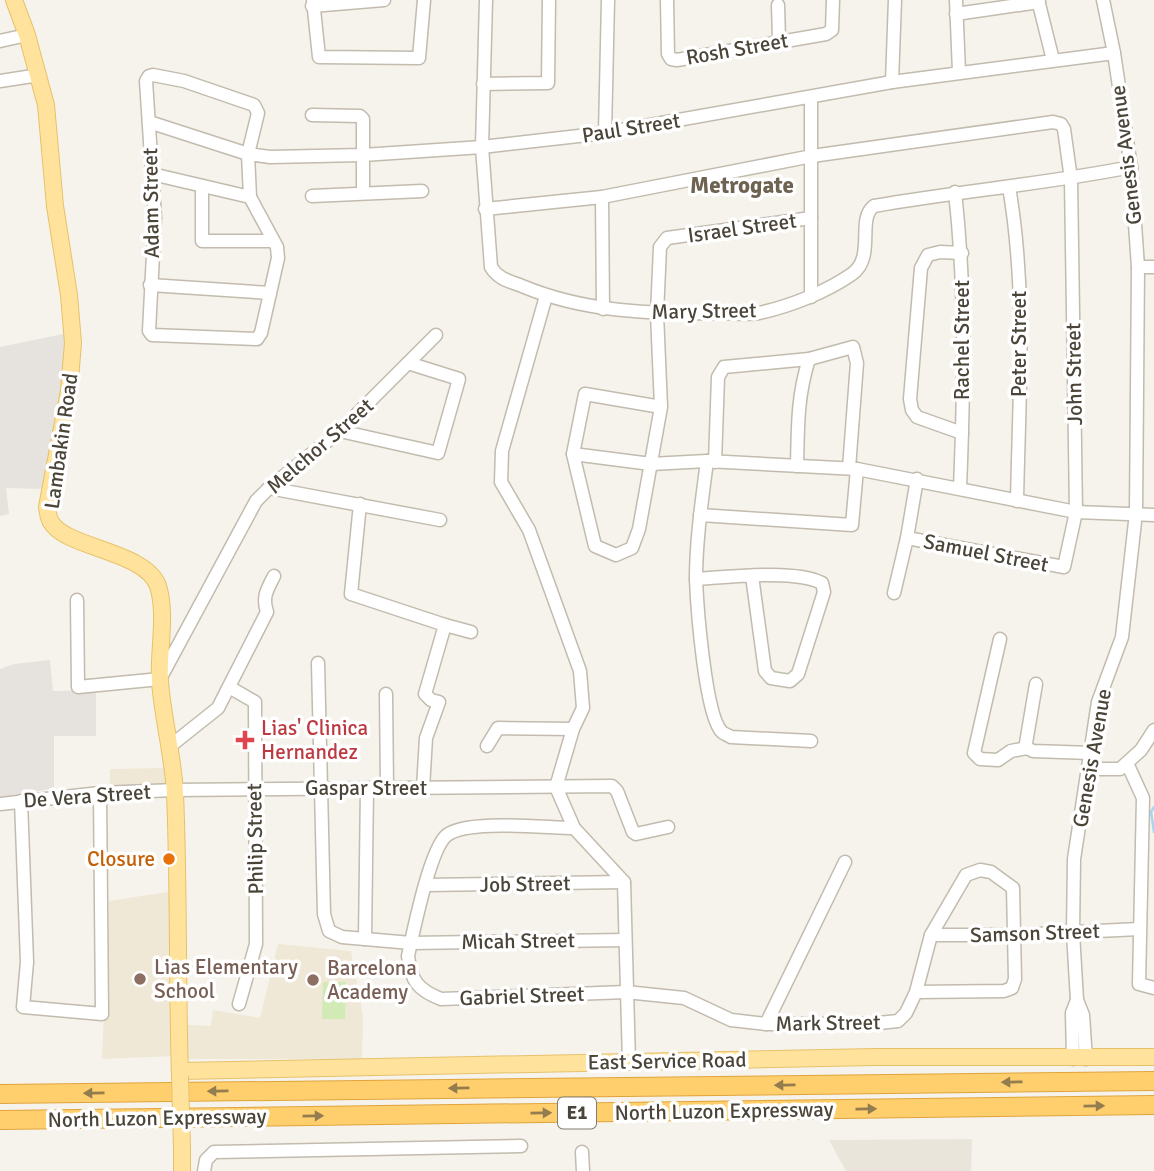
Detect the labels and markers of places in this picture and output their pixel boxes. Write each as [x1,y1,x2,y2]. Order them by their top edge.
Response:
place label: Lias' Clinica Hernandez [261,715,368,765]
marker: Lias' Clinica Hernandez [235,730,255,750]
place label: Closure [87,846,155,872]
marker: Closure [161,851,177,867]
place label: Lias Elementary School [154,954,298,1004]
place label: Barcelona Academy [327,955,417,1005]
marker: Lias Elementary School [132,971,148,987]
marker: Barcelona Academy [305,972,321,988]

